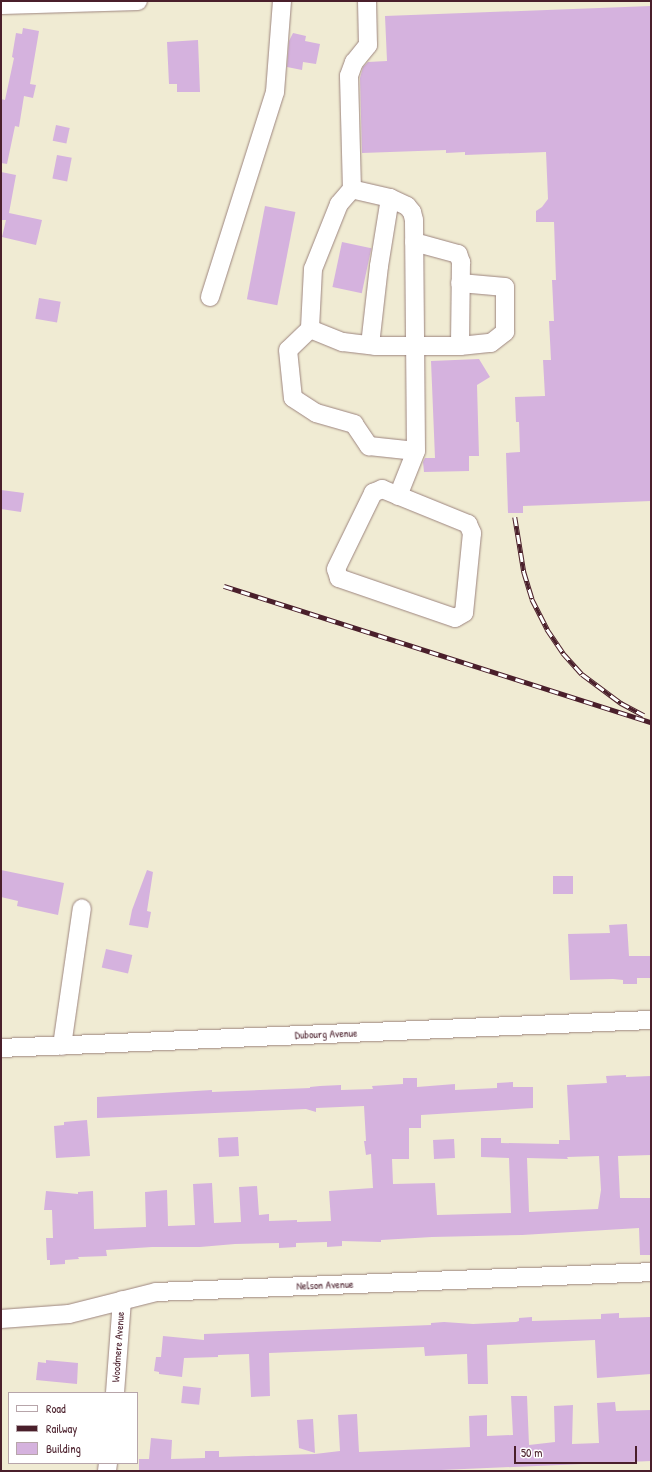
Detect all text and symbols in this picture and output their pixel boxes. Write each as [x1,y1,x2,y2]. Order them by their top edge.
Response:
street label: Dubourg Avenue [295,1026,357,1042]
street label: Nelson Avenue [296,1277,354,1293]
street label: Woodmere Avenue [109,1311,127,1383]
legend [8,1392,138,1464]
text: Road [46,1400,66,1417]
text: Railway [46,1420,77,1437]
scale bar [516,1438,639,1464]
text: Building [46,1440,81,1457]
text: 50 m [521,1444,542,1461]

